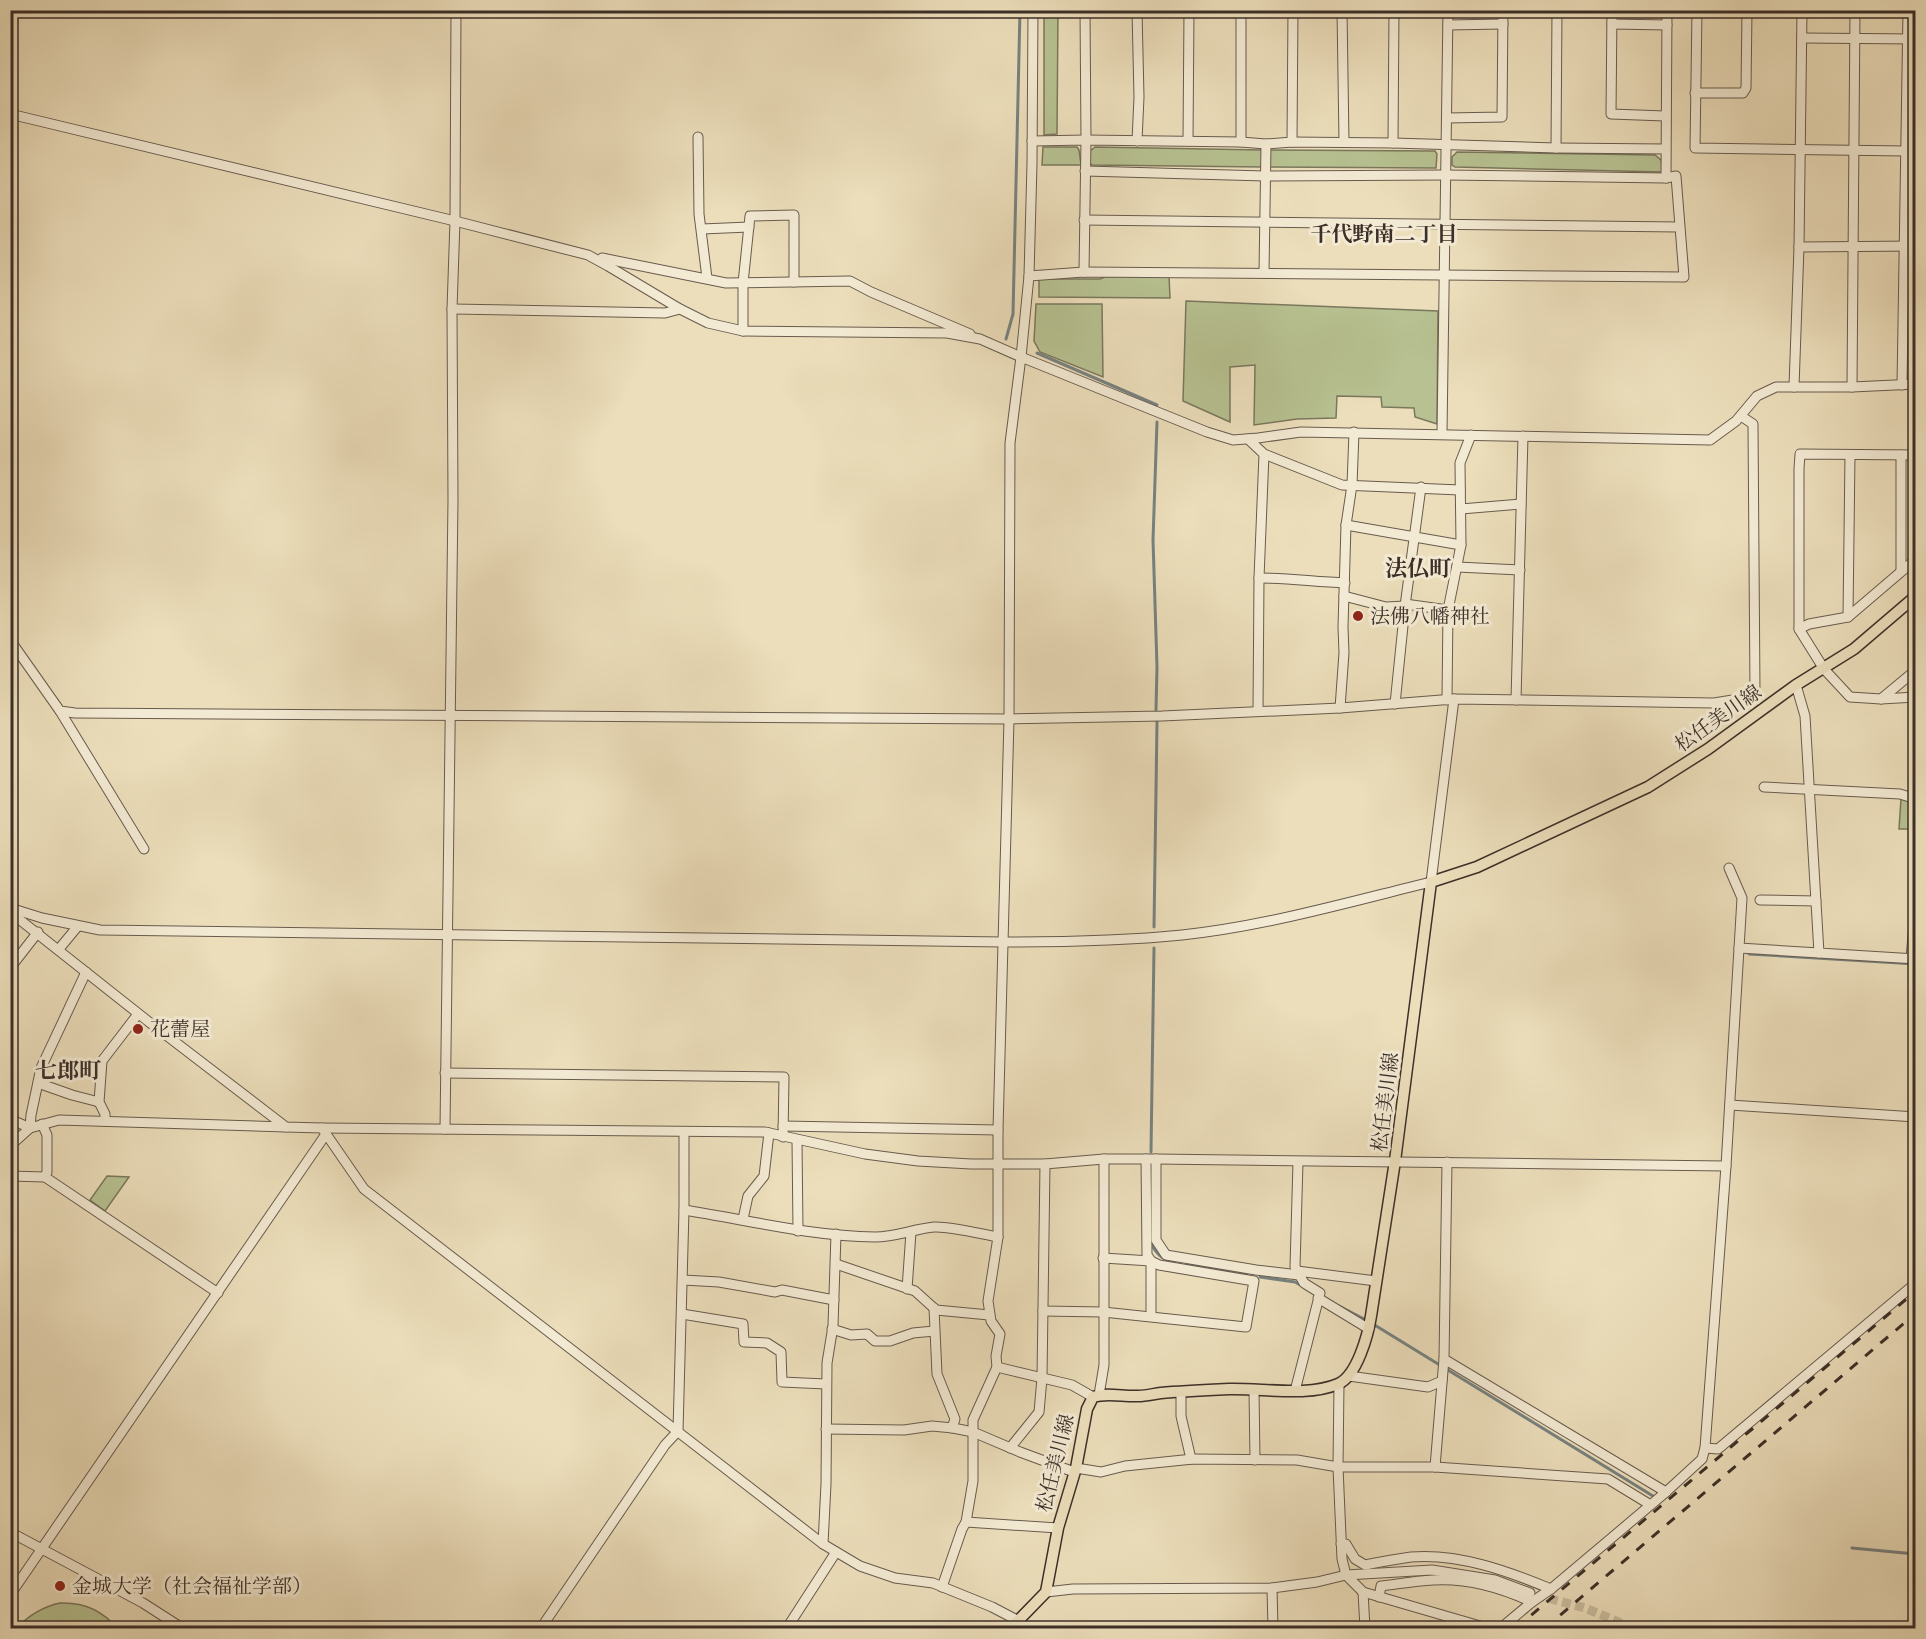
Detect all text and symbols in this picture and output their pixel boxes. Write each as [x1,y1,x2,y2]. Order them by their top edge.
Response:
district label: 千代野南二丁目 [1311,218,1458,249]
district label: 法仏町 [1385,552,1451,584]
place label: 法佛八幡神社 [1370,601,1490,630]
marker: 法佛八幡神社 [1351,609,1365,623]
street label: 松任美川線 [1668,677,1767,758]
place label: 花蕾屋 [150,1014,210,1043]
marker: 花蕾屋 [131,1022,145,1036]
street label: 松任美川線 [1364,1051,1405,1153]
district label: 七郎町 [35,1054,101,1086]
street label: 松任美川線 [1028,1411,1081,1515]
place label: 金城大学（社会福祉学部） [72,1571,312,1600]
marker: 金城大学（社会福祉学部） [53,1579,67,1593]

